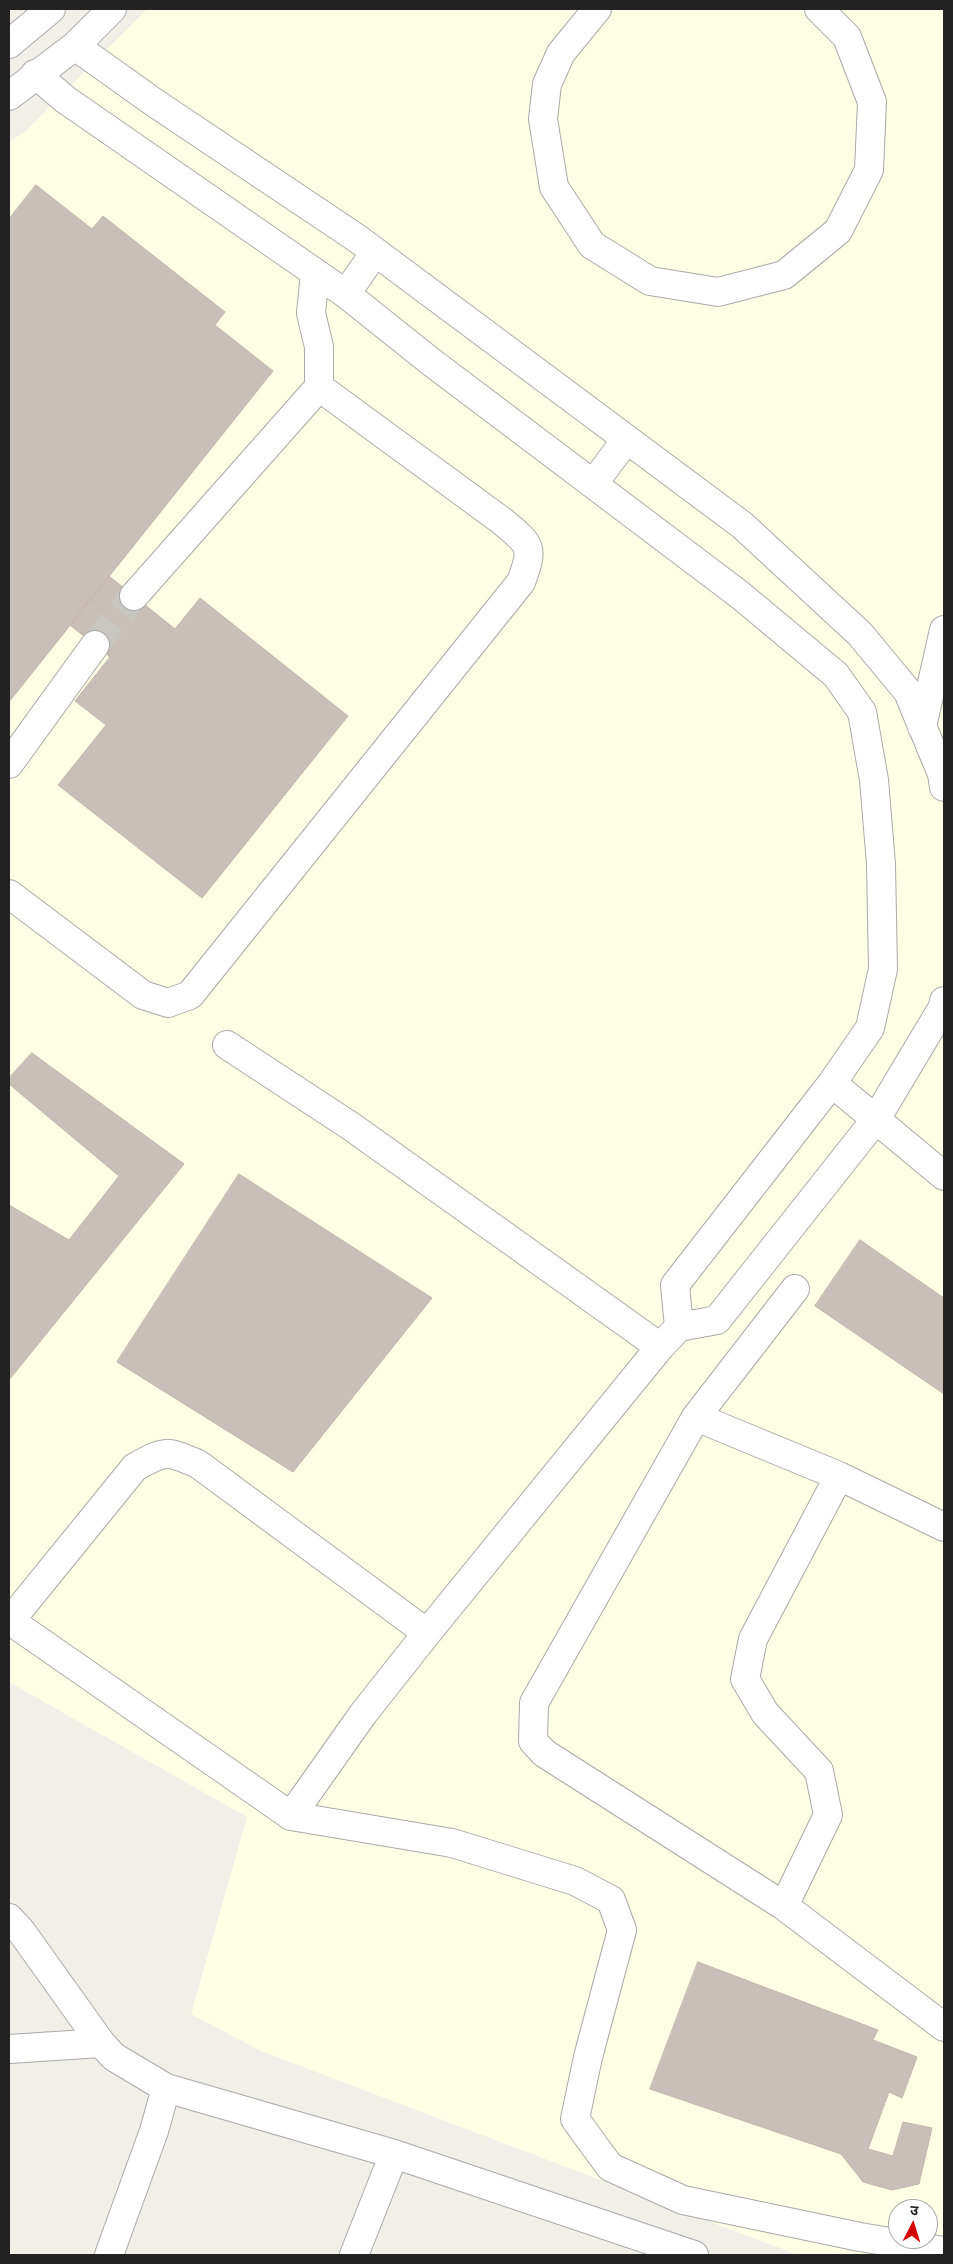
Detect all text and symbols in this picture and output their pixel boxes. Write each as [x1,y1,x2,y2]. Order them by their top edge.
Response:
north arrow [888,2199,938,2249]
text: उ [909,2200,919,2219]

